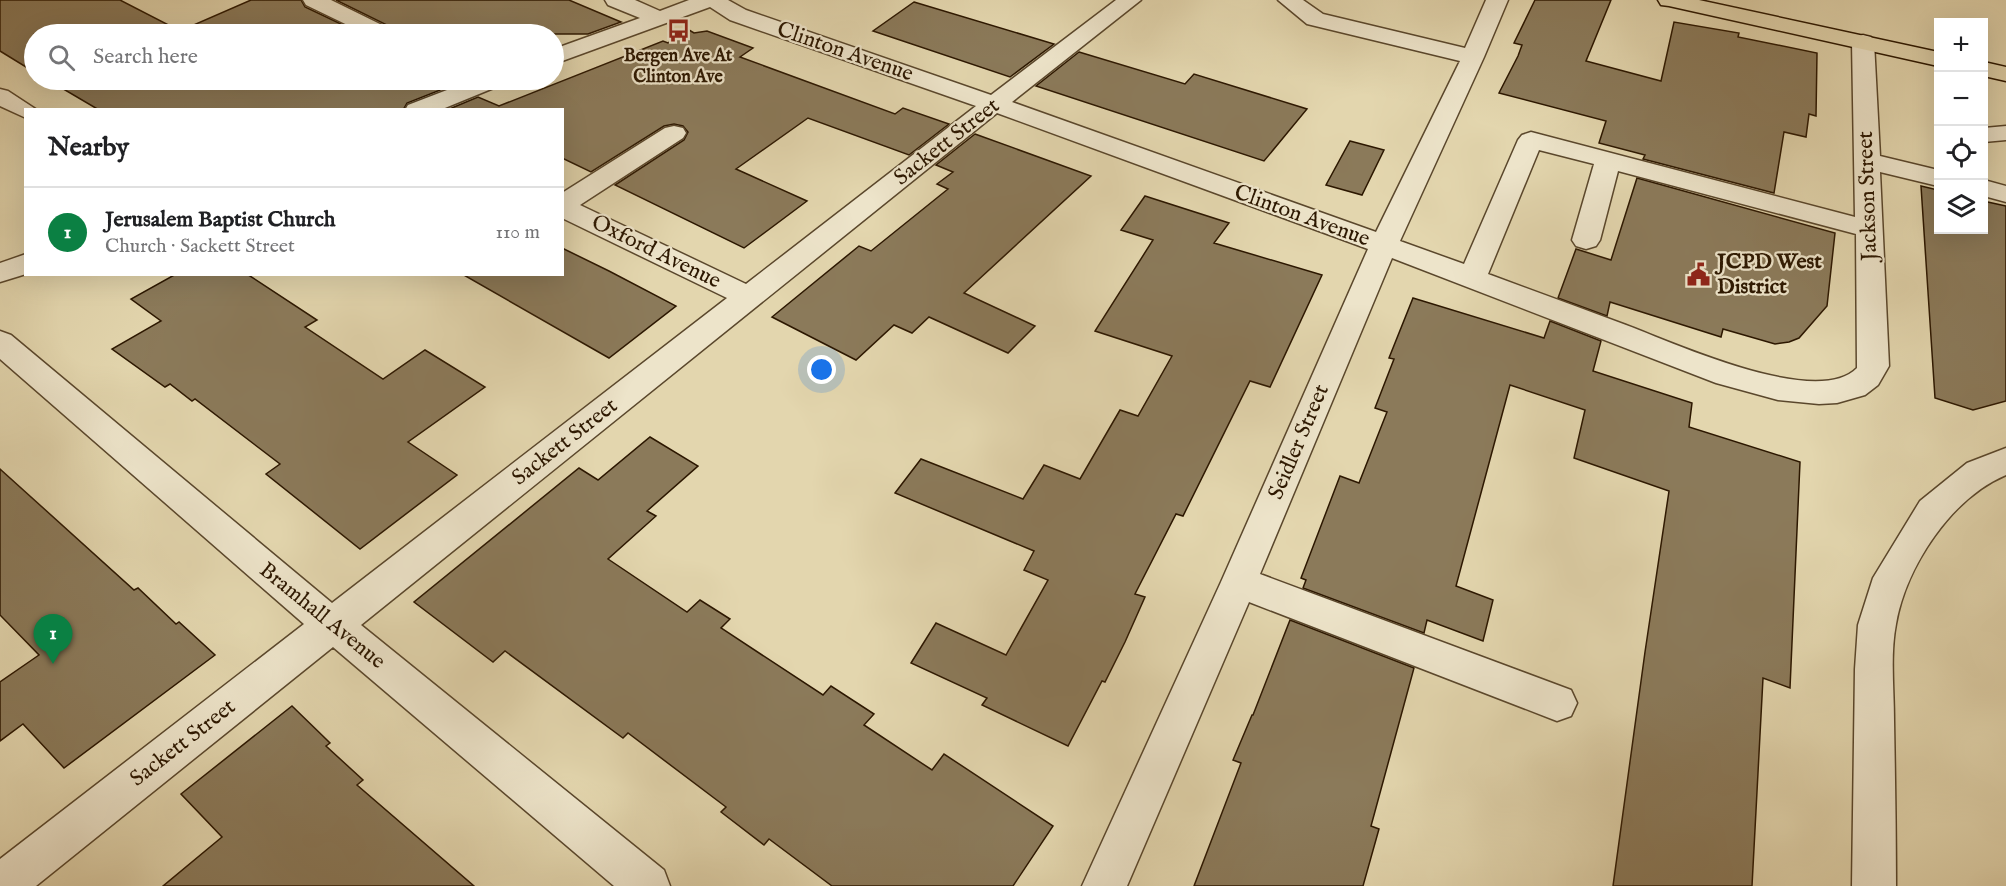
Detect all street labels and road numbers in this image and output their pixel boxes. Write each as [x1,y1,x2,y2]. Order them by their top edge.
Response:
street label: Clinton Avenue [773,16,917,88]
street label: Sackett Street [889,92,1006,192]
street label: Jackson Street [1852,130,1884,264]
street label: Clinton Avenue [1230,179,1374,253]
street label: Oxford Avenue [587,209,725,295]
street label: Seidler Street [1262,380,1336,504]
street label: Sackett Street [507,392,624,492]
street label: Bramhall Avenue [253,557,391,675]
street label: Sackett Street [125,693,242,793]

